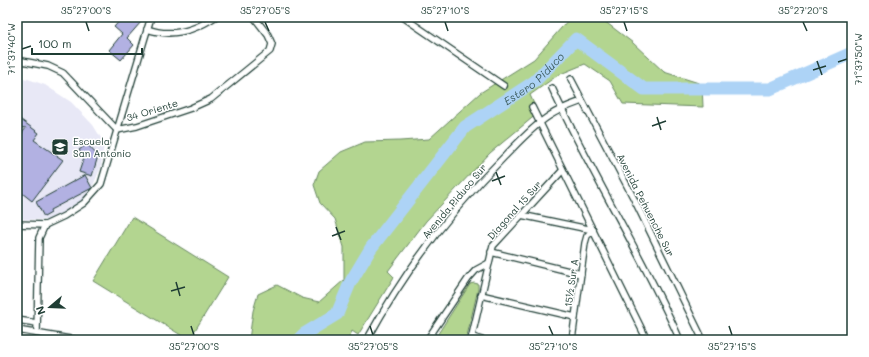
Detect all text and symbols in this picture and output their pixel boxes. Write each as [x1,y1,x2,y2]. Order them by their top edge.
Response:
text: 35°27'00"S [61,3,112,17]
text: 35°27'05"S [240,3,290,17]
text: 35°27'10"S [421,3,470,17]
text: 35°27'15"S [600,3,649,17]
text: 35°27'20"S [778,3,828,17]
text: 71°37'40"W [4,23,18,75]
scale bar [32,30,142,56]
text: 71°37'50"W [851,33,865,85]
text: 100 m [38,35,72,51]
water label: Estero Piduco [500,48,567,108]
street label: 34 Oriente [124,96,180,124]
place label: Escuela San Antonio [73,134,131,160]
school or university icon: Escuela San Antonio [50,137,70,157]
street label: Avenida Pehuenche Sur [614,151,678,259]
street label: Avenida Piduco Sur [418,161,490,241]
street label: Diagonal 15 Sur [484,177,544,243]
street label: 15½ Sur A [561,258,581,308]
north arrow [30,287,70,327]
text: N [32,304,49,317]
text: 35°27'00"S [169,339,220,353]
text: 35°27'05"S [348,339,398,353]
text: 35°27'10"S [529,339,578,353]
text: 35°27'15"S [708,339,757,353]

